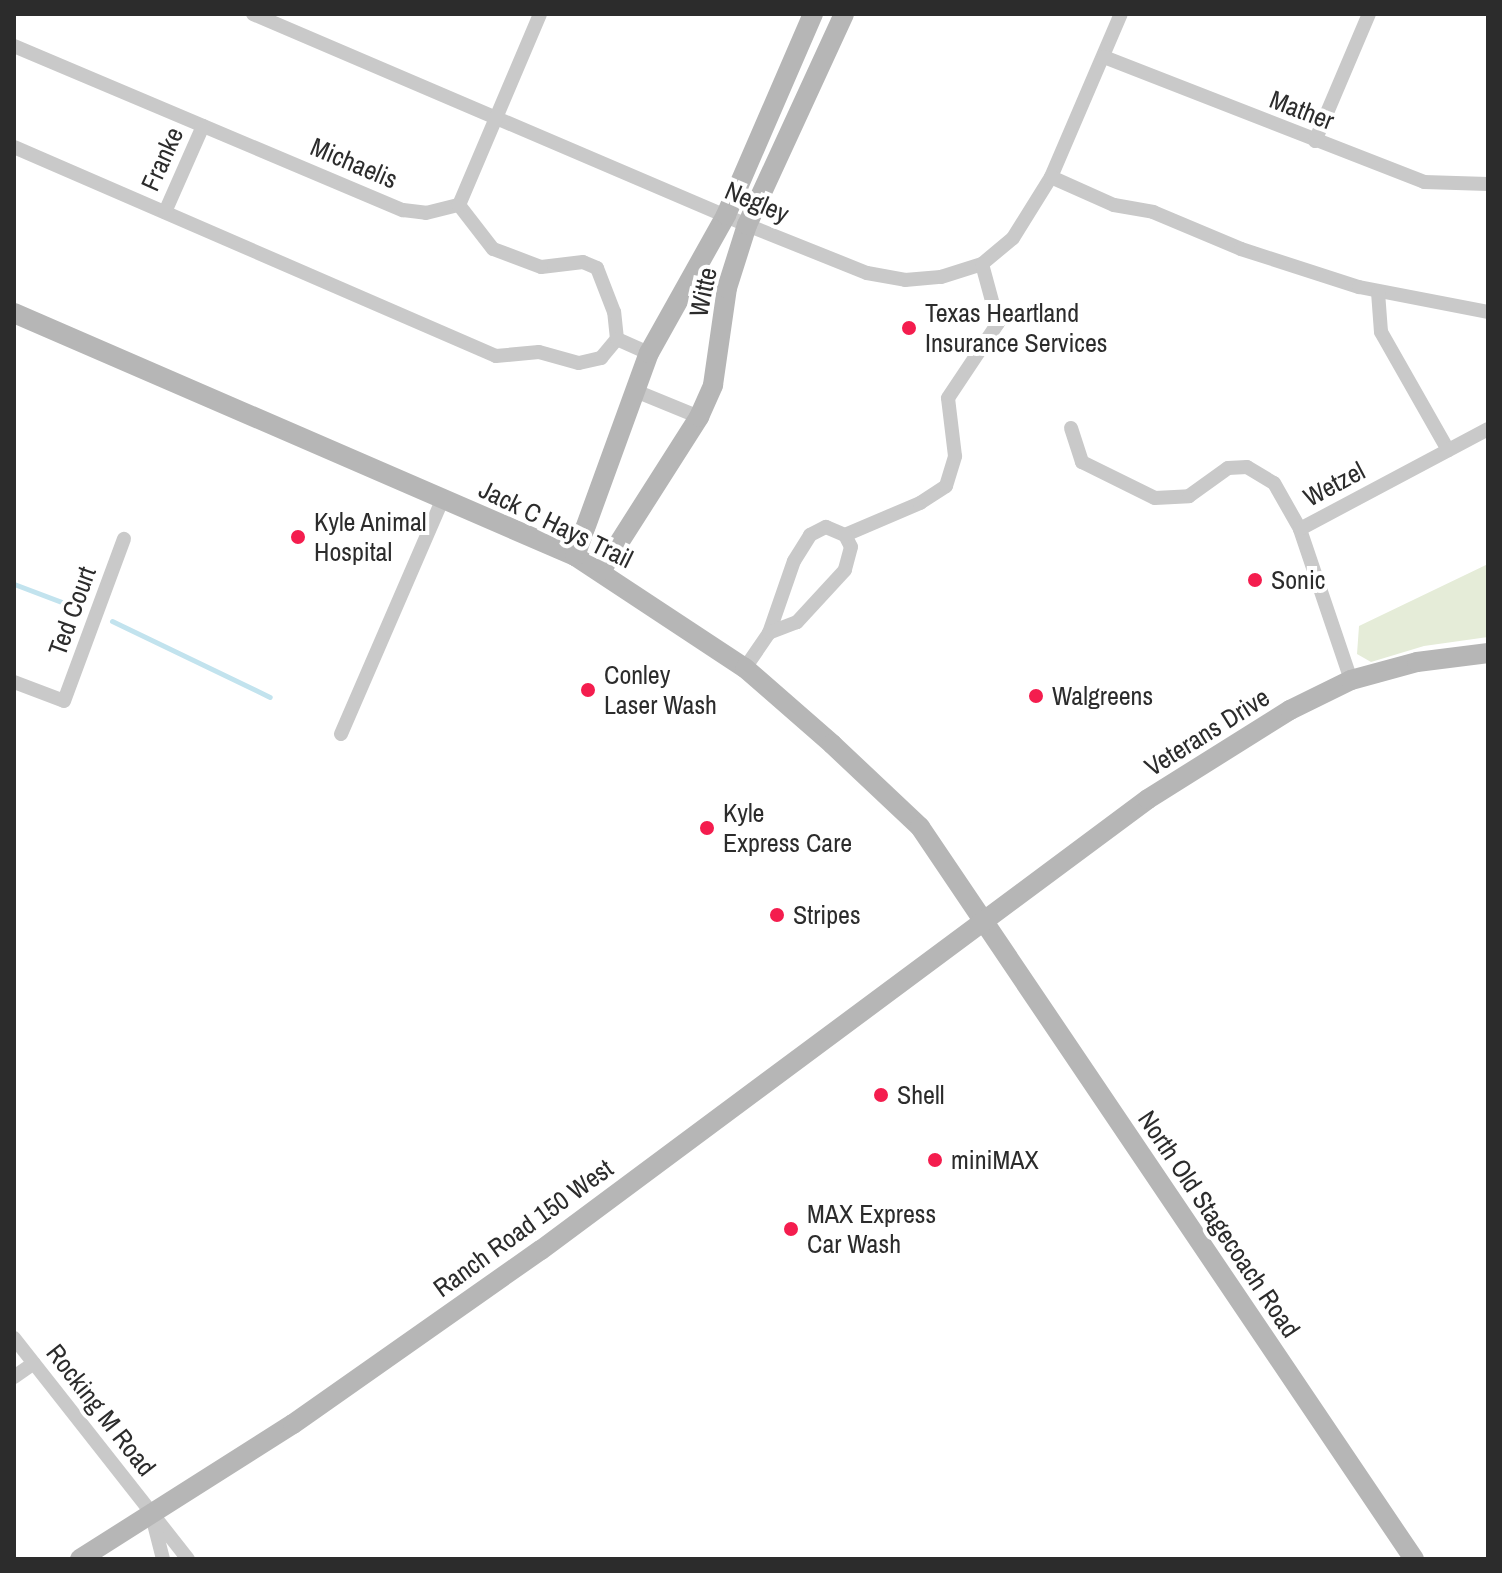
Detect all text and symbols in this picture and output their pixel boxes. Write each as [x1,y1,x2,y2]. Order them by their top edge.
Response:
street label: Mather [1265,84,1339,136]
street label: Franke [134,122,190,196]
street label: Michaelis [306,131,402,195]
street label: Negley [720,175,794,229]
street label: Witte [683,264,723,320]
place label: Texas Heartland Insurance Services [925,297,1107,358]
marker: Texas Heartland Insurance Services [900,319,918,337]
street label: Wetzel [1298,455,1370,513]
street label: Jack C Hays Trail [474,473,638,575]
place label: Kyle Animal Hospital [314,506,428,568]
marker: Kyle Animal Hospital [289,528,307,546]
street label: Ted Court [42,562,102,660]
place label: Sonic [1271,564,1326,596]
marker: Sonic [1246,571,1264,589]
place label: Conley Laser Wash [604,659,717,720]
place label: Walgreens [1052,680,1153,712]
marker: Conley Laser Wash [579,681,597,699]
street label: Veterans Drive [1139,681,1275,783]
marker: Walgreens [1027,687,1045,705]
place label: Kyle Express Care [723,797,852,858]
marker: Kyle Express Care [698,819,716,837]
place label: Stripes [793,899,861,931]
marker: Stripes [768,906,786,924]
place label: Shell [897,1079,944,1111]
marker: Shell [872,1086,890,1104]
street label: North Old Stagecoach Road [1132,1105,1306,1343]
place label: miniMAX [951,1144,1039,1176]
marker: miniMAX [926,1151,944,1169]
street label: Ranch Road 150 West [427,1152,619,1304]
place label: MAX Express Car Wash [807,1198,936,1260]
marker: MAX Express Car Wash [782,1220,800,1238]
street label: Rocking M Road [40,1338,162,1482]

